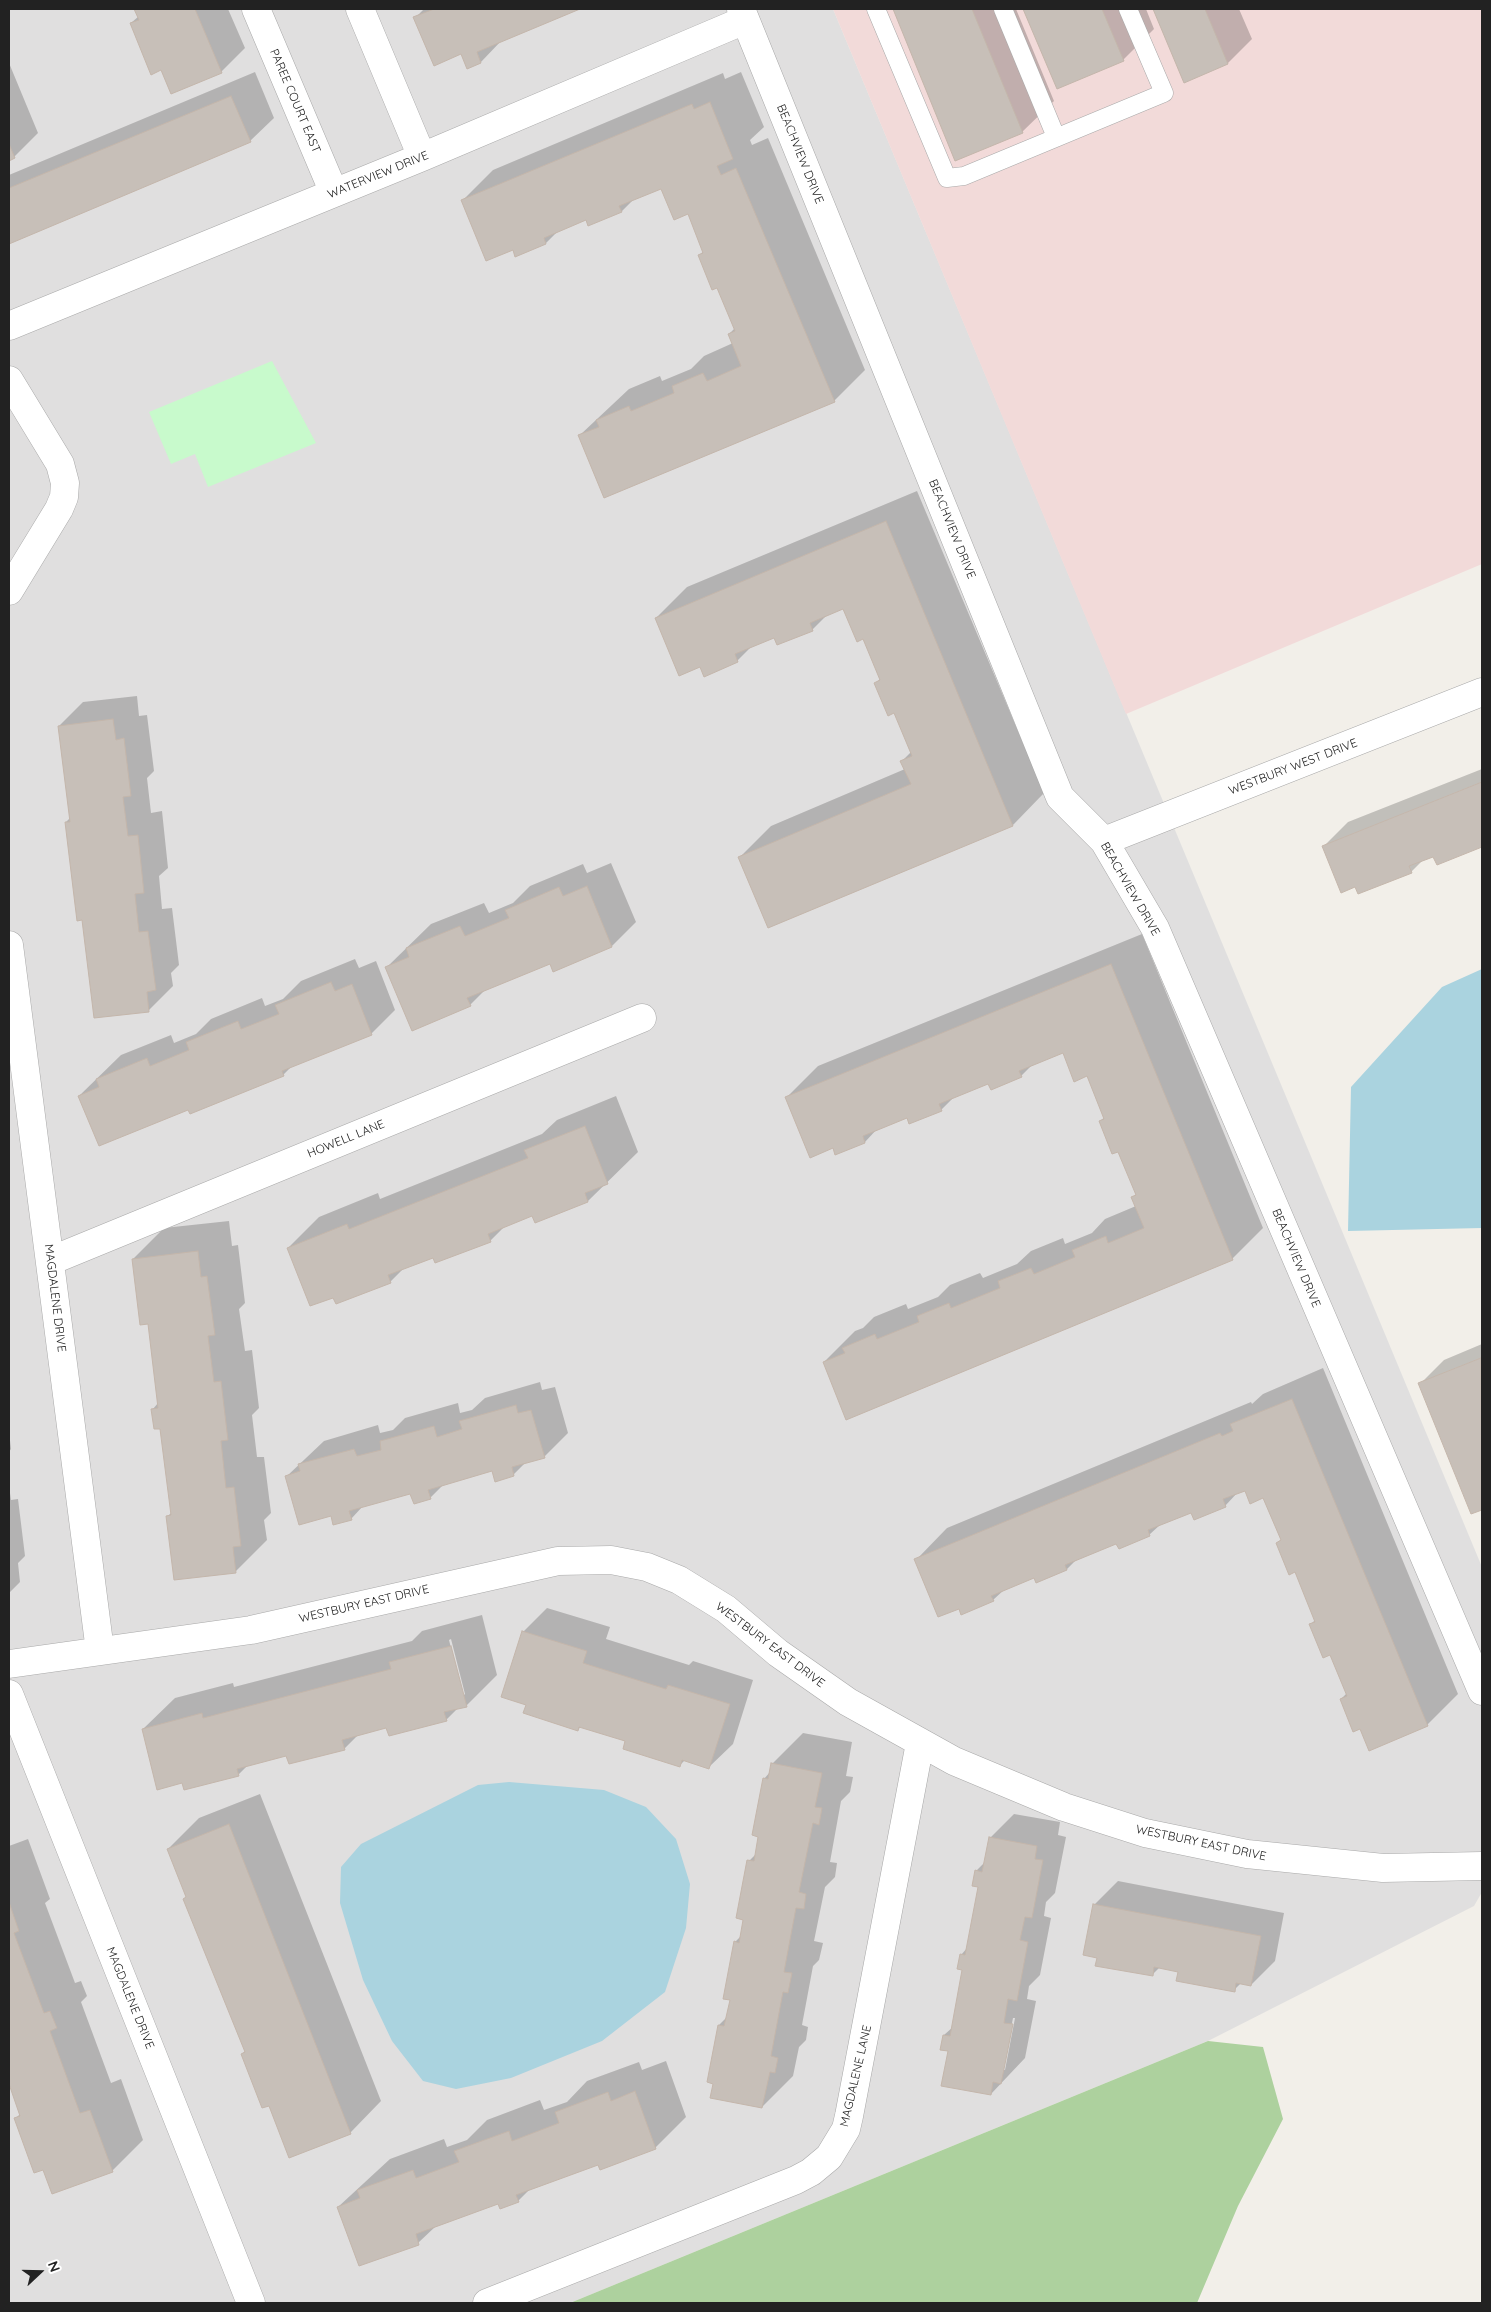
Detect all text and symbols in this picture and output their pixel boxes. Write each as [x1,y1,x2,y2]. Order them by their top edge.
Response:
street label: PAREE COURT EAST [267,47,323,155]
street label: BEACHVIEW DRIVE [773,102,827,206]
street label: WATERVIEW DRIVE [325,148,431,202]
street label: BEACHVIEW DRIVE [925,477,979,581]
street label: WESTBURY WEST DRIVE [1227,736,1359,798]
street label: BEACHVIEW DRIVE [1097,840,1163,938]
street label: HOWELL LANE [305,1117,387,1161]
street label: BEACHVIEW DRIVE [1269,1206,1323,1310]
street label: MAGDALENE DRIVE [41,1243,69,1353]
street label: WESTBURY EAST DRIVE [298,1582,430,1626]
street label: WESTBURY EAST DRIVE [713,1599,827,1691]
street label: WESTBURY EAST DRIVE [1135,1822,1267,1864]
street label: MAGDALENE DRIVE [103,1945,157,2051]
street label: MAGDALENE LANE [837,2024,875,2128]
north arrow [15,2247,65,2297]
text: N [44,2259,64,2275]

